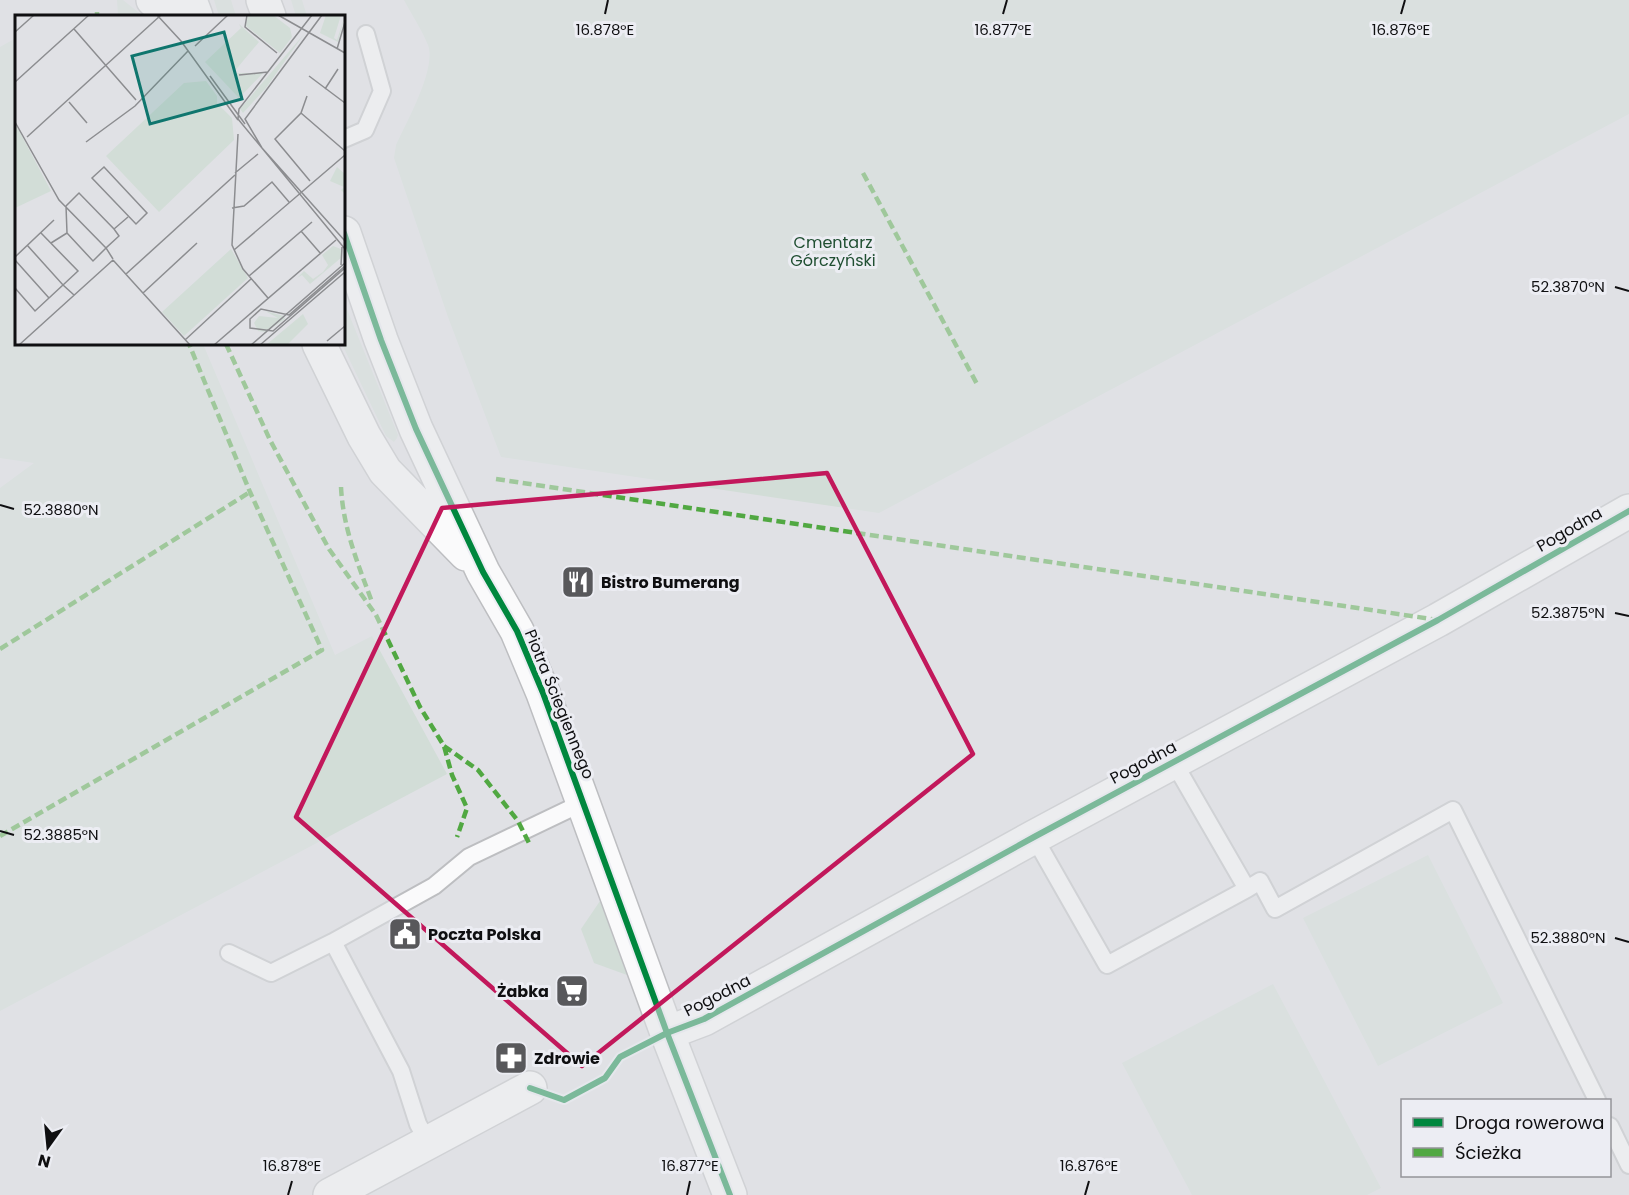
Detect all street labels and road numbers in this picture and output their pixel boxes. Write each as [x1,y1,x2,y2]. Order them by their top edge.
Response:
street label: Pogodna [1532,501,1606,558]
street label: Piotra Ściegiennego [519,626,600,782]
street label: Pogodna [1106,735,1181,790]
street label: Pogodna [680,969,755,1022]

